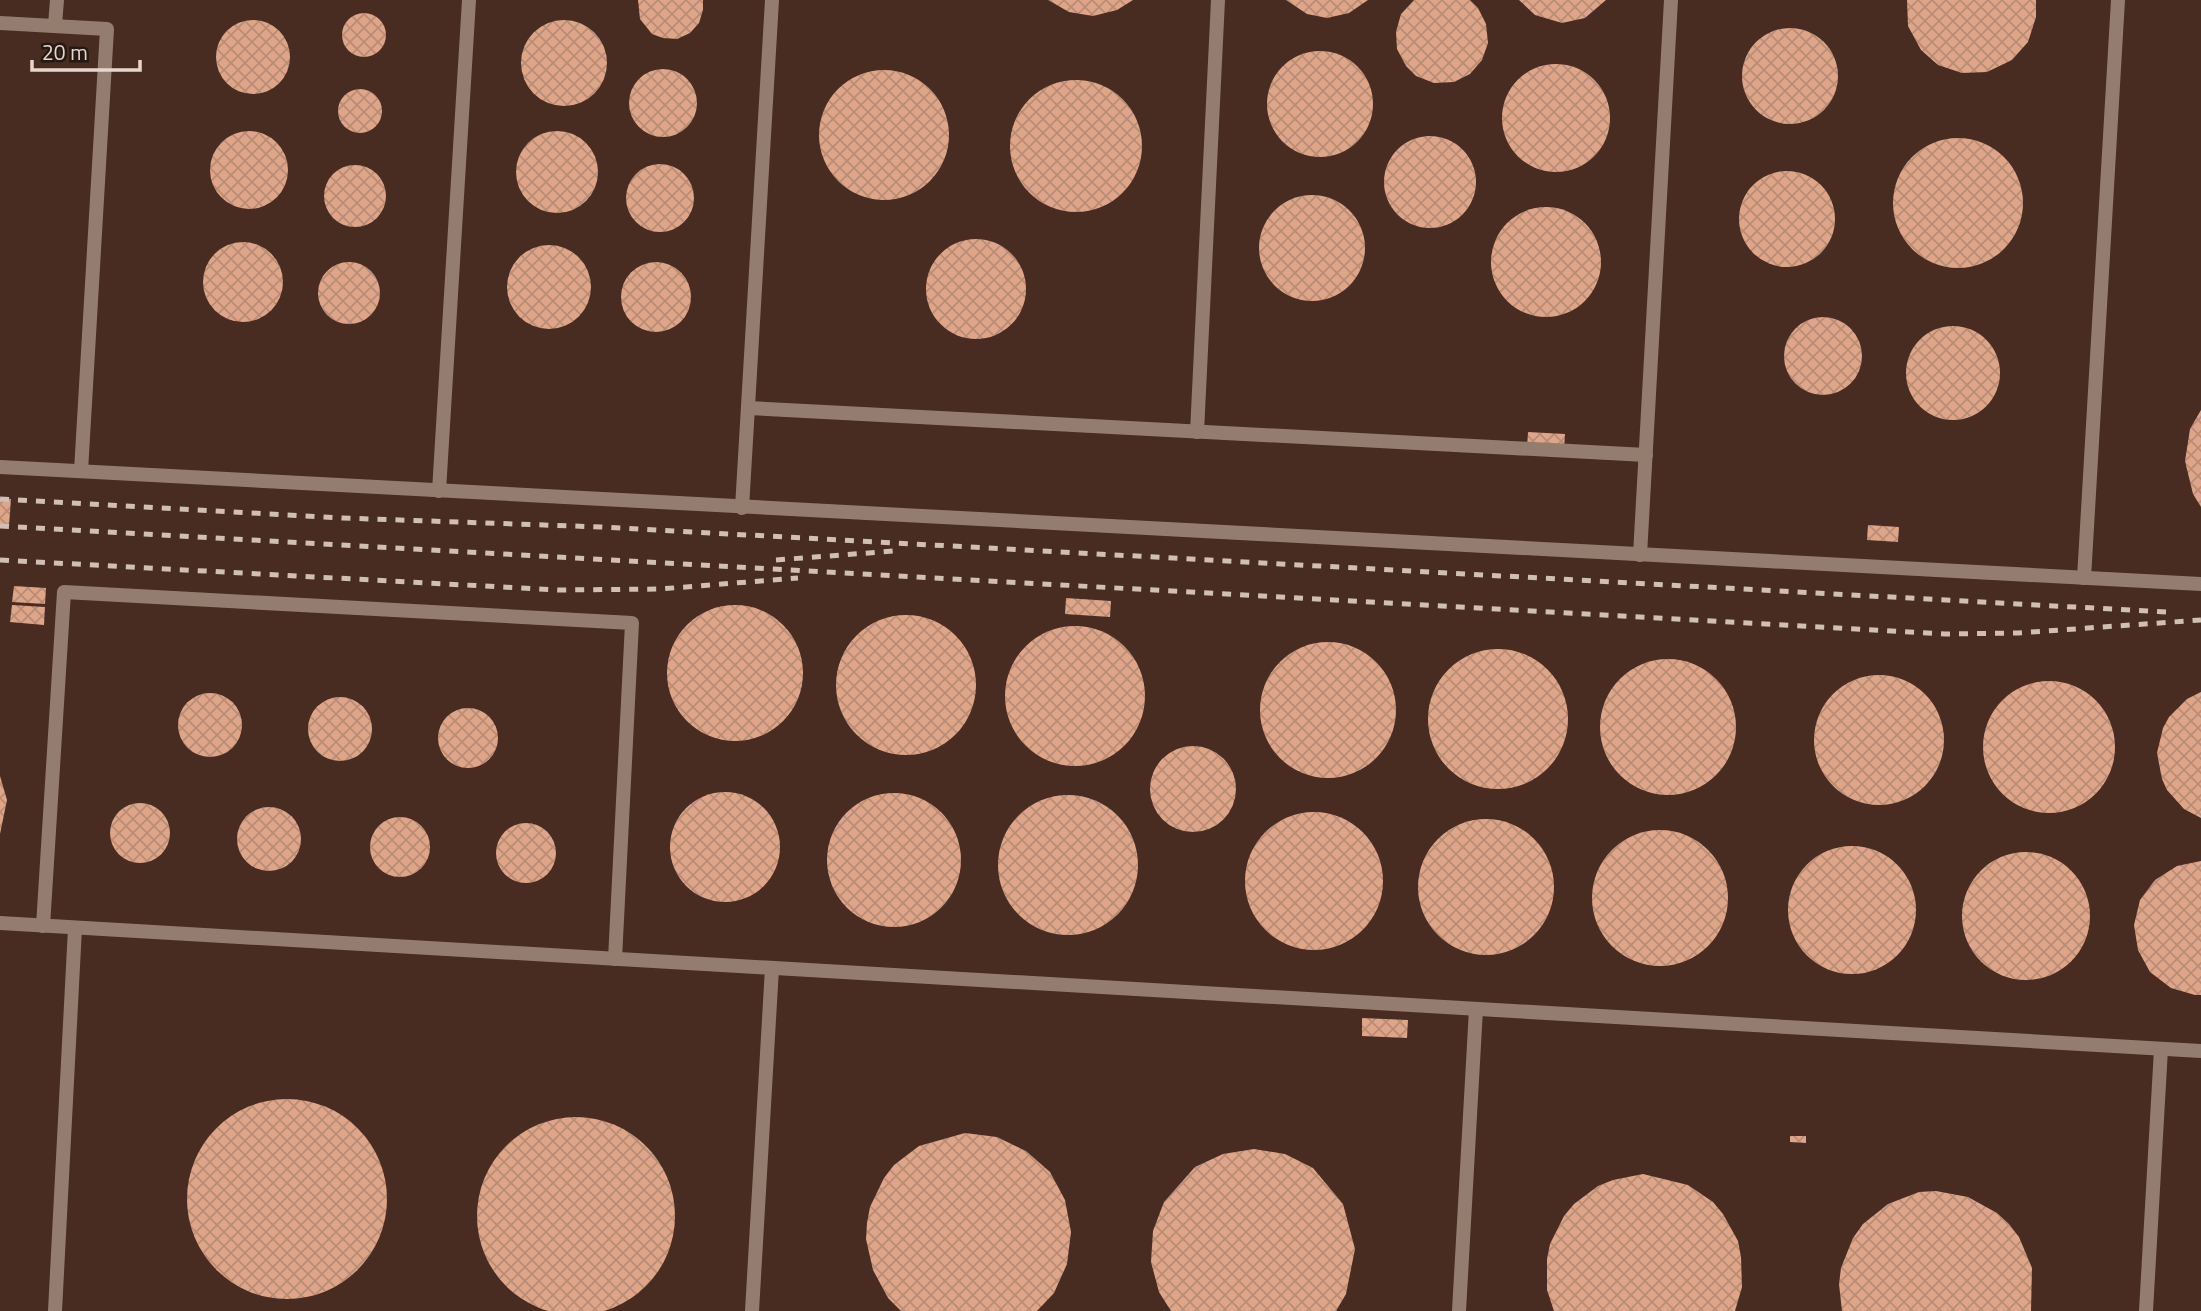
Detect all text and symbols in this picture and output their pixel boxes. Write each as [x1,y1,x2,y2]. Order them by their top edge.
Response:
scale bar [32,28,140,72]
text: 20 m [42,36,88,68]

